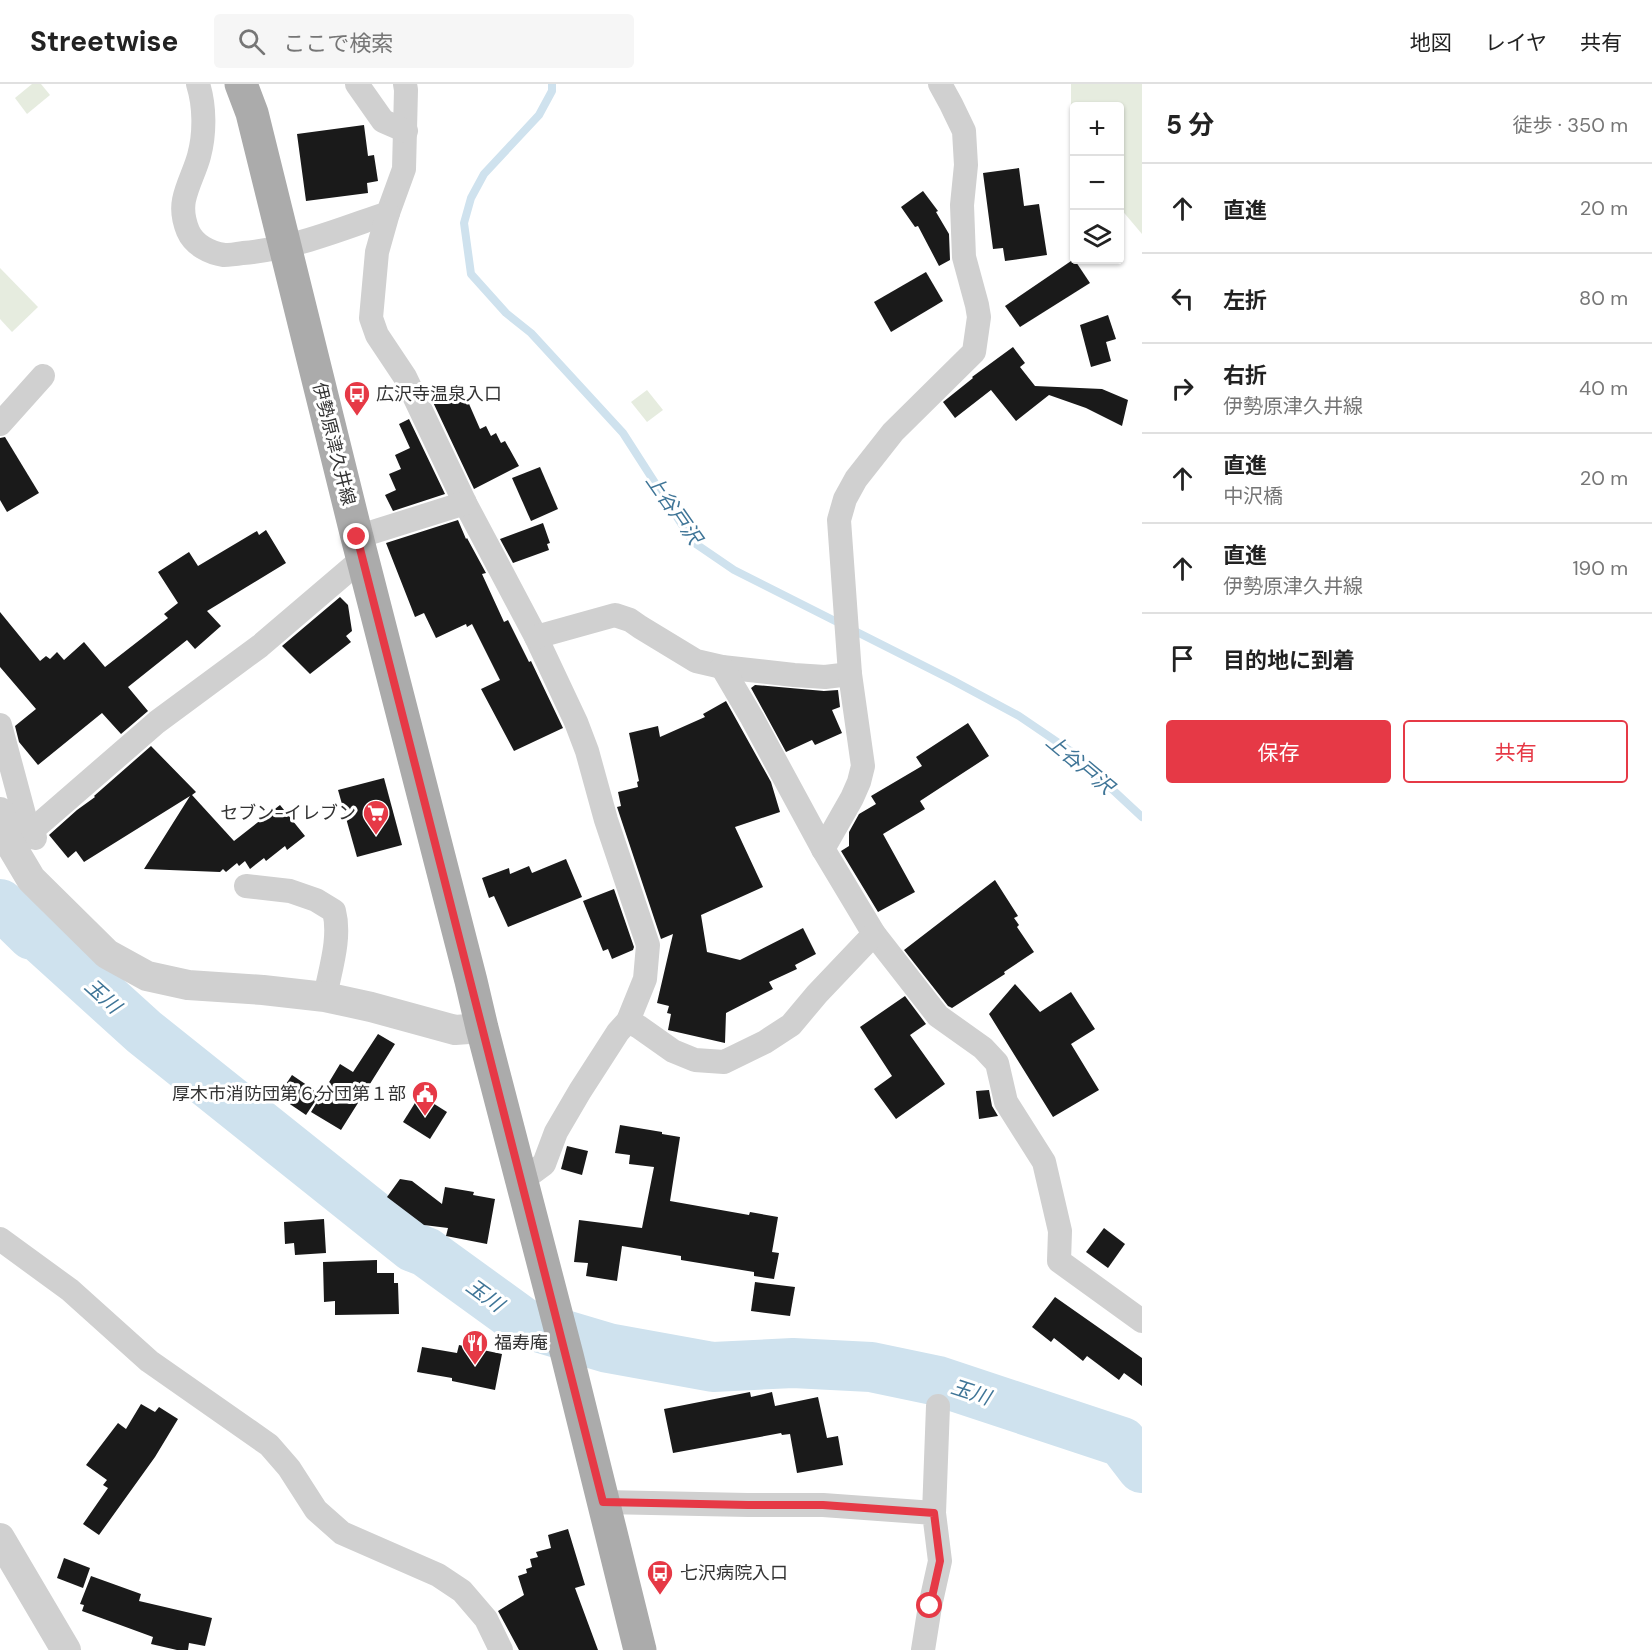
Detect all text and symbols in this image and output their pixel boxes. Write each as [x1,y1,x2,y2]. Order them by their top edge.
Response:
search box [214,14,634,68]
text: Streetwise [30,23,178,60]
icon: search [235,25,268,58]
text: ここで検索 [283,29,393,58]
text: 地図 [1410,29,1452,57]
text: レイヤ [1485,29,1547,57]
text: 共有 [1580,29,1622,57]
map controls [1070,102,1124,264]
button: + [1070,102,1124,156]
text: 5 分 [1166,108,1214,142]
text: 徒歩 · 350 m [1513,112,1628,138]
button: − [1070,156,1124,210]
icon: ahead [1166,192,1199,225]
text: 20 m [1580,195,1628,221]
text: 直進 [1223,196,1267,225]
button: layers [1070,210,1124,264]
icon: left [1166,282,1199,315]
text: 80 m [1579,285,1628,311]
text: 左折 [1223,286,1267,315]
text: 右折 [1223,361,1267,390]
icon: right [1166,372,1199,405]
text: 40 m [1579,375,1628,401]
bus stop icon: 広沢寺温泉入口 [342,379,372,417]
street label: 伊勢原津久井線 [307,380,361,508]
place label: 広沢寺温泉入口 [376,382,502,406]
text: 伊勢原津久井線 [1223,393,1363,419]
text: 直進 [1223,451,1267,480]
icon: ahead [1166,462,1199,495]
text: 20 m [1580,465,1628,491]
water label: 上谷戸沢 [640,469,709,552]
text: 中沢橋 [1223,483,1283,509]
route end [343,523,369,549]
text: 直進 [1223,541,1267,570]
icon: ahead [1166,552,1199,585]
text: 190 m [1572,555,1628,581]
text: 伊勢原津久井線 [1223,573,1363,599]
icon: arrive [1166,642,1199,675]
text: 目的地に到着 [1223,646,1355,675]
button: 保存 [1166,720,1391,783]
button: 共有 [1403,720,1628,783]
water label: 上谷戸沢 [1041,728,1121,802]
supermarket icon: セブン-イレブン [361,798,391,836]
place label: セブン-イレブン [220,801,356,825]
water label: 玉川 [79,973,128,1020]
public building icon: 厚木市消防団第６分団第１部 [410,1079,440,1117]
place label: 厚木市消防団第６分団第１部 [172,1082,406,1106]
water label: 玉川 [461,1273,510,1318]
restaurant icon: 福寿庵 [460,1328,490,1366]
place label: 福寿庵 [494,1331,548,1355]
water label: 玉川 [948,1373,996,1411]
bus stop icon: 七沢病院入口 [645,1558,675,1596]
place label: 七沢病院入口 [680,1561,788,1585]
route start [916,1592,942,1618]

